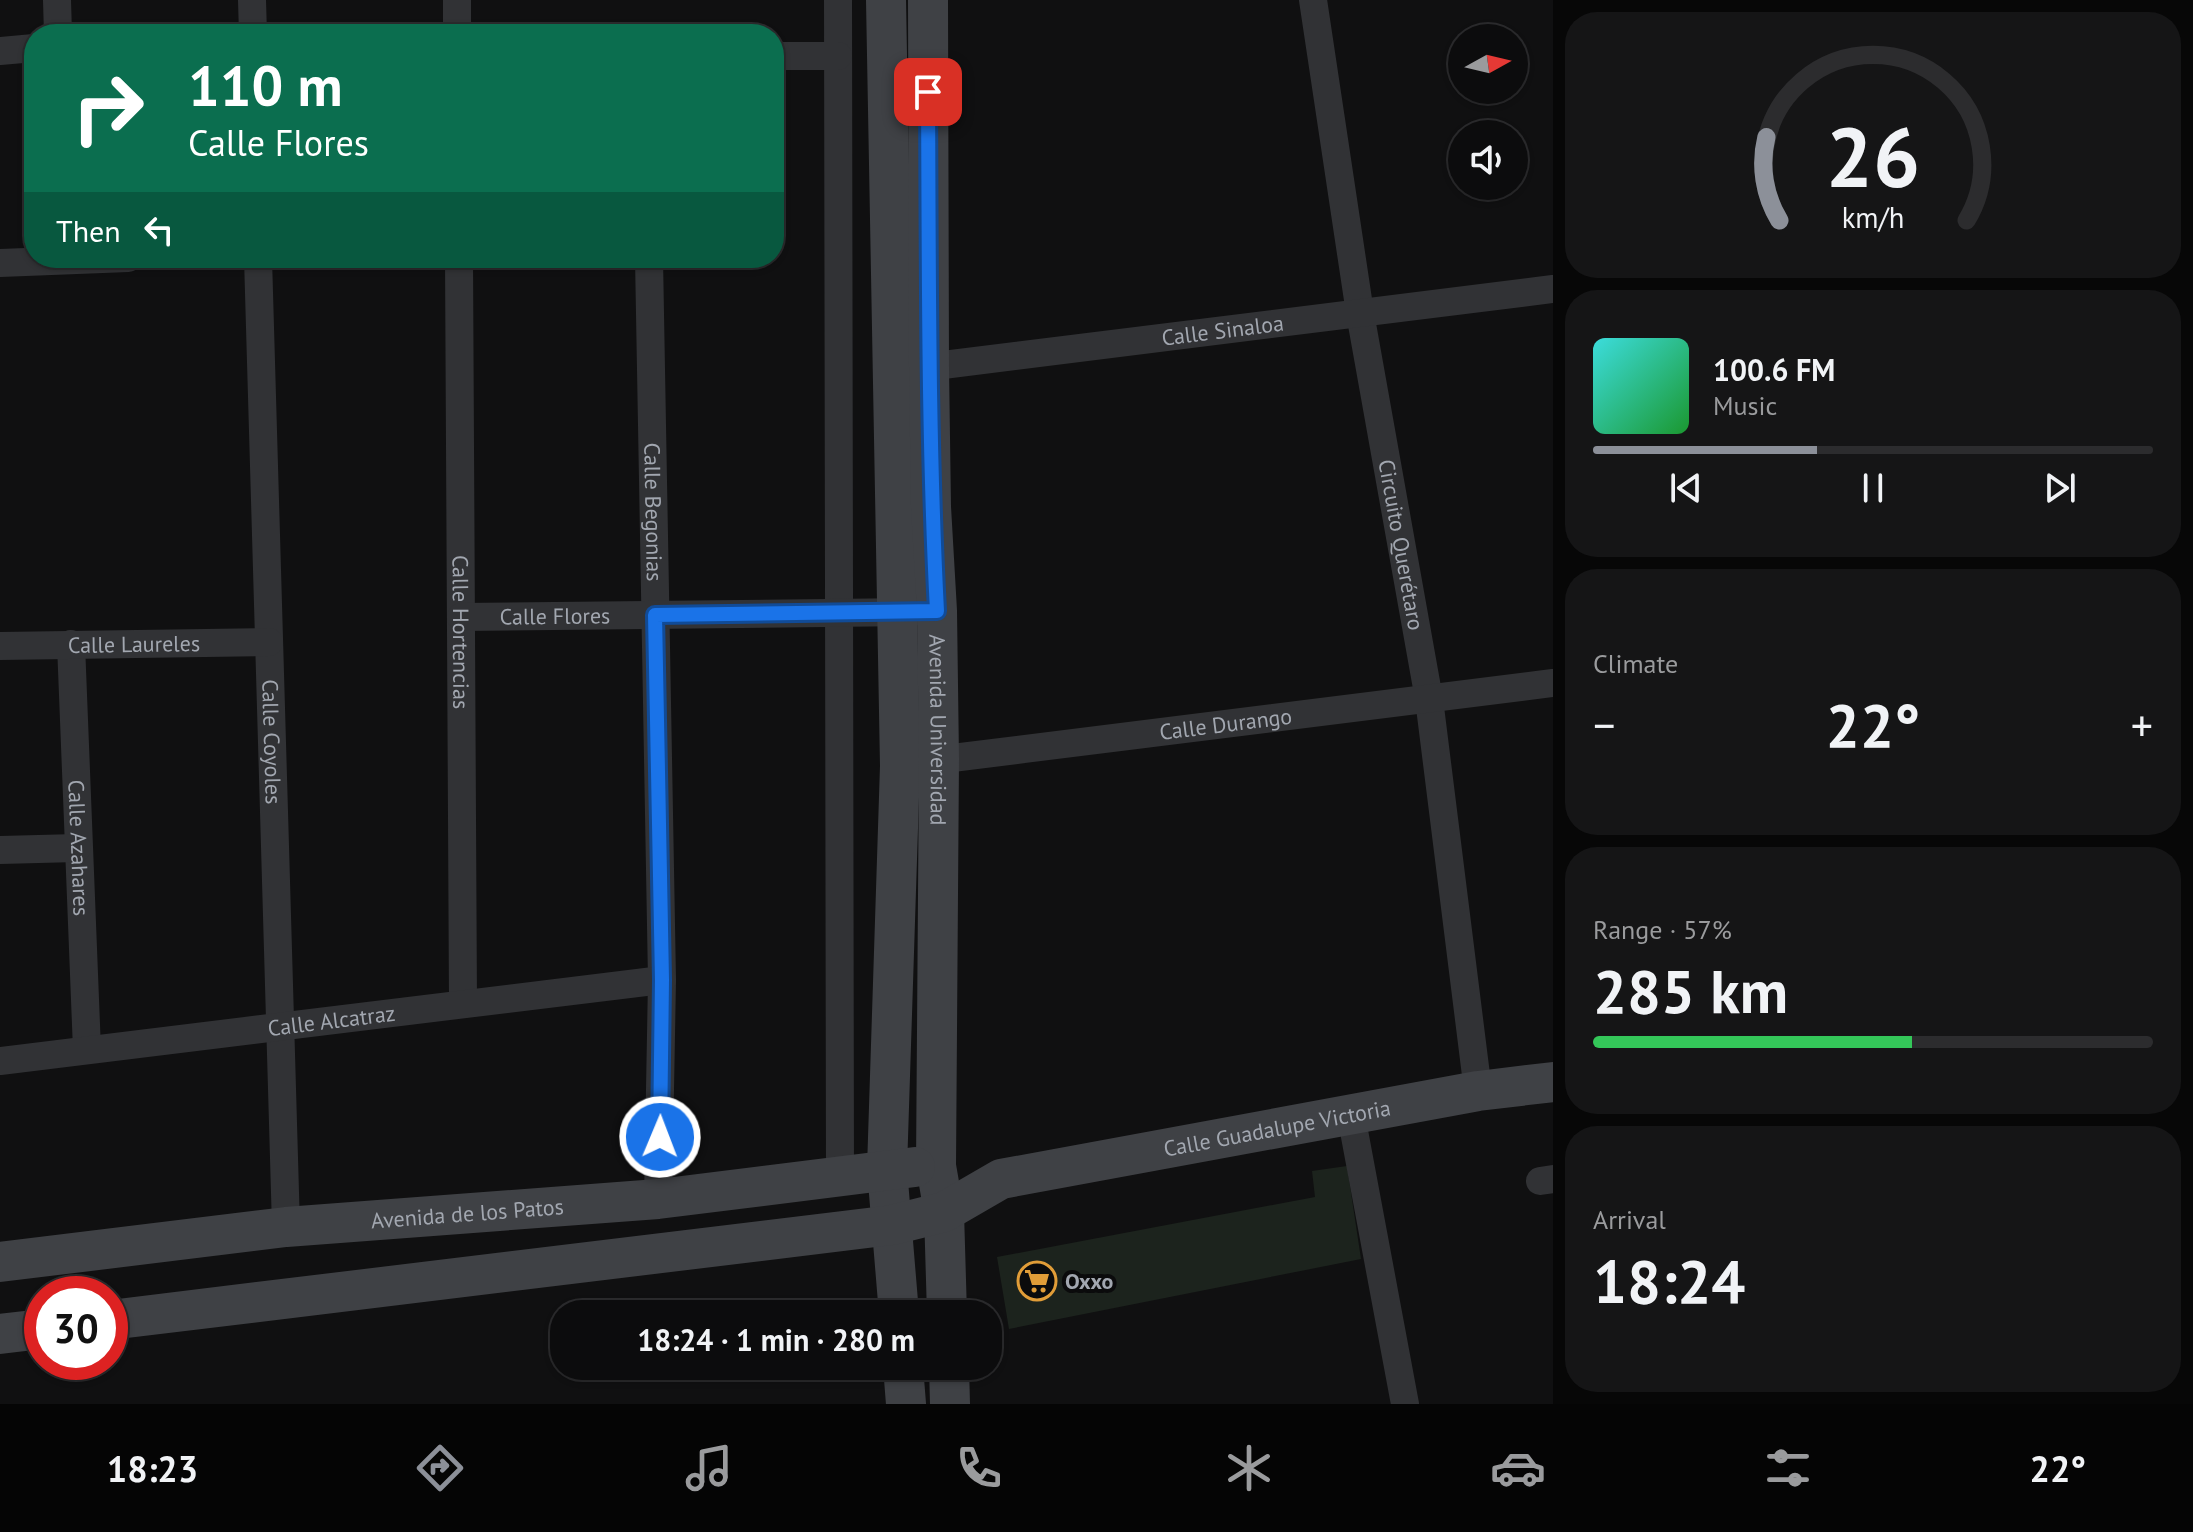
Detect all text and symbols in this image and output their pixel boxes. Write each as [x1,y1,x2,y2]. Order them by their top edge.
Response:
north arrow [1448,24,1528,104]
map controls [1448,24,1528,200]
text: 110 m [188,49,343,121]
icon: right [56,56,160,160]
pin [894,58,962,126]
icon: arrive [906,70,950,114]
text: 26 [1826,102,1920,210]
text: Calle Flores [188,119,369,166]
button: sound [1448,120,1528,200]
text: km/h [1842,199,1904,236]
icon: left [137,208,181,252]
text: Then [56,211,121,250]
street label: Calle Sinaloa [1160,309,1285,352]
text: 100.6 FM [1713,350,1835,389]
text: Music [1713,389,1777,422]
street label: Calle Begonias [638,442,669,582]
street label: Circuito Querétaro [1372,457,1430,632]
icon: previous [1664,466,1708,510]
icon: pause [1851,466,1895,510]
icon: next [2038,466,2082,510]
street label: Calle Hortencias [447,555,475,709]
street label: Calle Flores [500,601,610,631]
street label: Calle Laureles [68,629,200,659]
street label: Avenida Universidad [923,634,953,826]
text: Climate [1593,647,1678,680]
street label: Calle Coyoles [256,679,288,805]
text: 22° [1826,686,1920,764]
text: − [1593,696,1615,753]
text: + [2131,696,2153,753]
street label: Calle Durango [1158,702,1294,746]
street label: Calle Azahares [62,779,96,917]
text: Range · 57% [1593,913,1732,946]
text: 285 km [1593,952,1788,1030]
street label: Calle Alcatraz [266,999,397,1042]
street label: Calle Guadalupe Victoria [1161,1093,1393,1163]
position arrow [618,1095,702,1179]
street label: Avenida de los Patos [370,1192,565,1235]
text: Arrival [1593,1203,1666,1236]
text: 18:24 [1593,1242,1745,1320]
supermarket icon: Oxxo [1016,1260,1058,1302]
place label: Oxxo [1065,1267,1113,1295]
speed limit sign: 30 [24,1276,128,1380]
text: 18:24 · 1 min · 280 m [637,1320,915,1359]
icon: directions [412,1440,468,1496]
icon: music [681,1440,737,1496]
icon: phone [951,1440,1007,1496]
icon: climate [1221,1440,1277,1496]
icon: car [1490,1440,1546,1496]
icon: filters [1760,1440,1816,1496]
text: 18:23 [107,1445,198,1492]
text: 22° [2030,1445,2086,1492]

